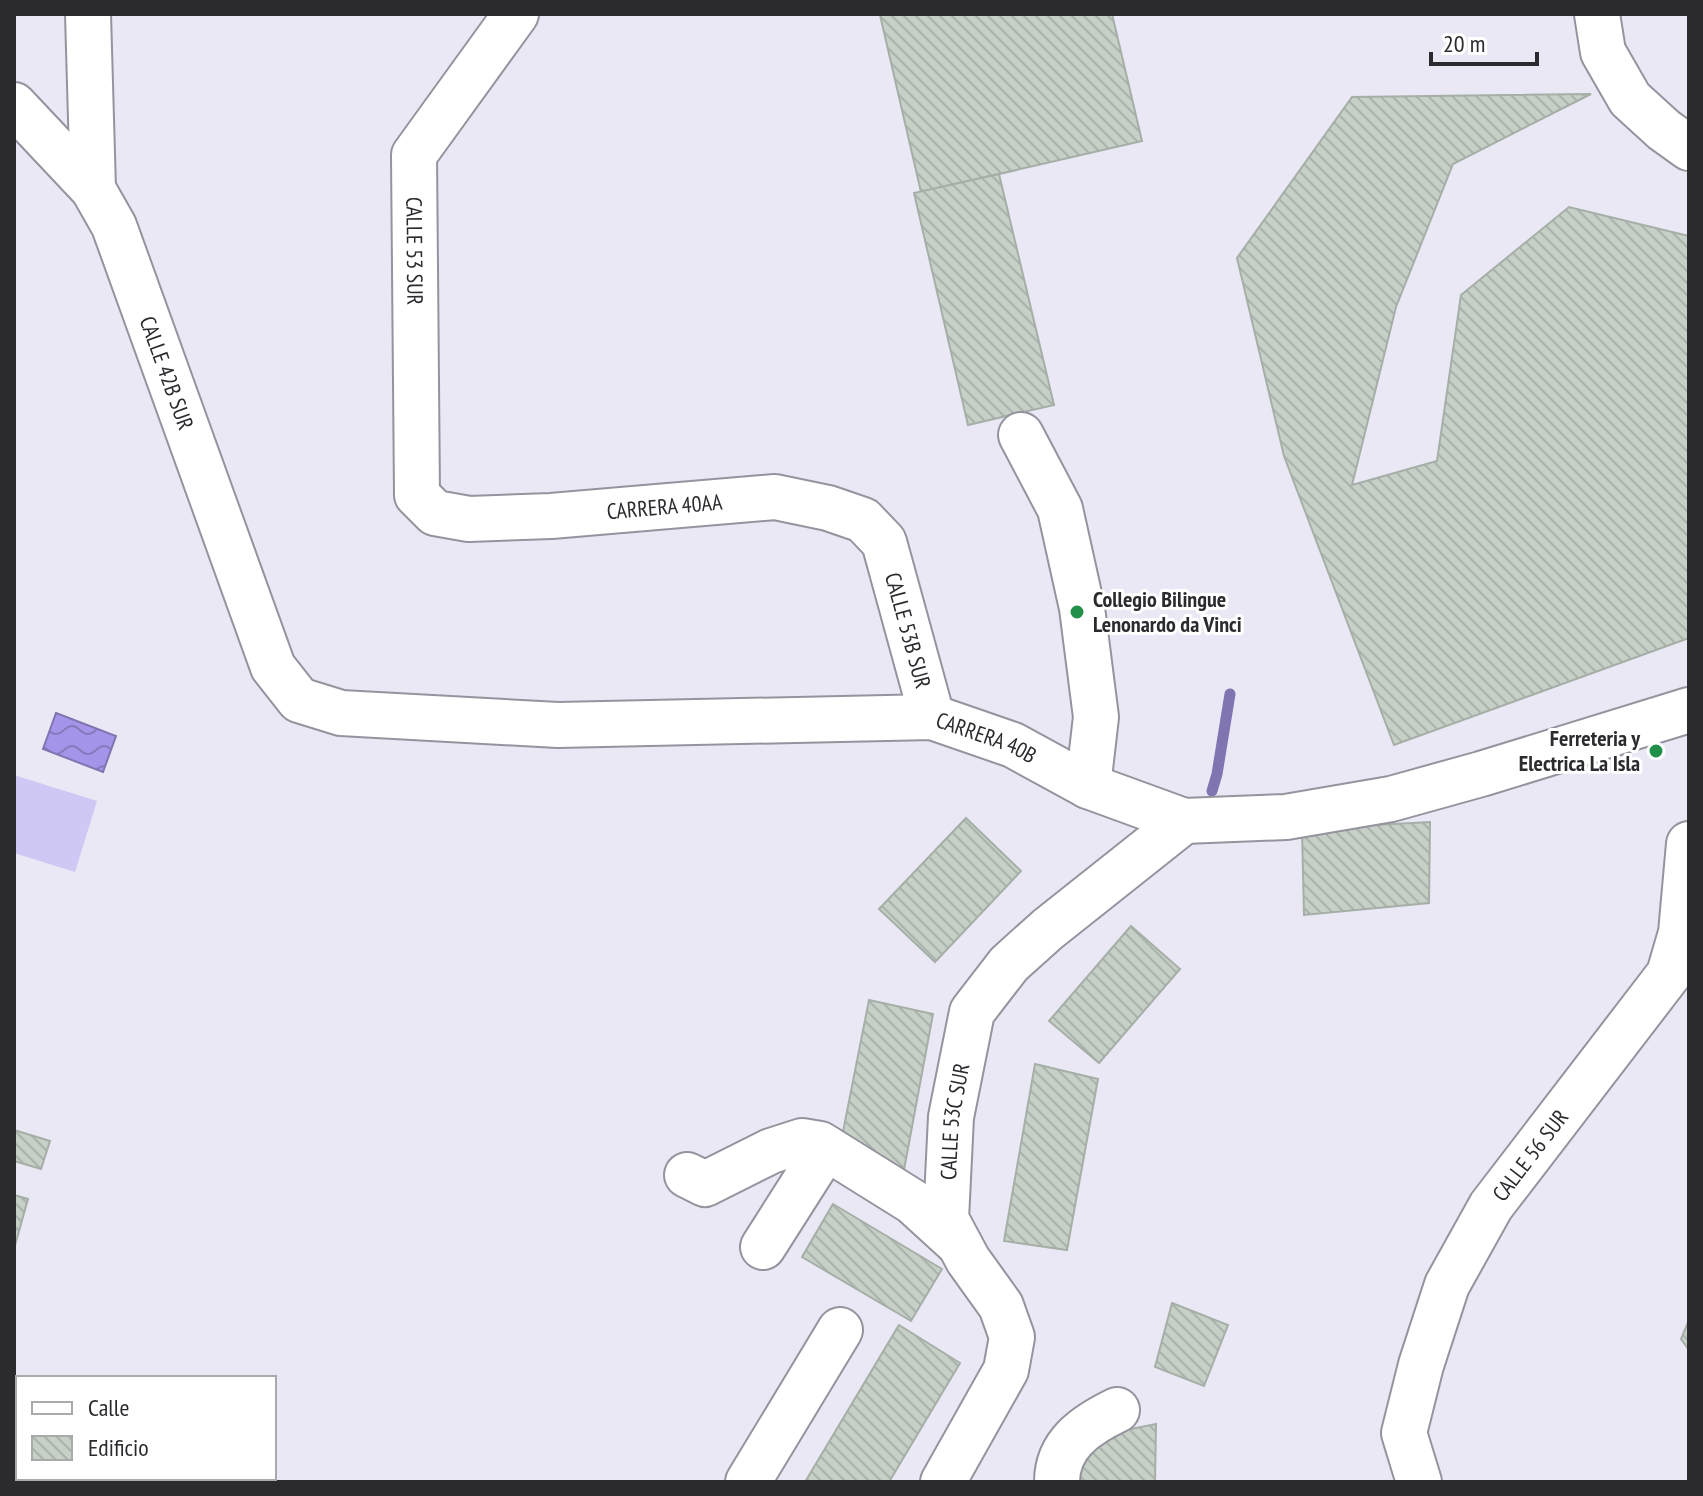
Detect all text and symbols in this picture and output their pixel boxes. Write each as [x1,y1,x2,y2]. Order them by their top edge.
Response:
scale bar [1431,16,1537,66]
text: 20 m [1443,28,1485,59]
street label: CALLE 53 SUR [400,197,429,305]
street label: CALLE 42B SUR [134,312,200,433]
street label: CARRERA 40AA [606,487,724,525]
street label: CALLE 53B SUR [879,569,937,691]
place label: Collegio Bilingue Lenonardo da Vinci [1093,585,1242,638]
marker: Collegio Bilingue Lenonardo da Vinci [1068,603,1086,621]
street label: CARRERA 40B [933,706,1041,769]
place label: Ferreteria y Electrica La Isla [1519,724,1641,777]
marker: Ferreteria y Electrica La Isla [1647,742,1665,760]
street label: CALLE 53C SUR [934,1061,975,1181]
street label: CALLE 56 SUR [1486,1104,1574,1207]
legend [16,1376,276,1480]
text: Calle [88,1392,129,1423]
text: Edificio [88,1432,149,1463]

